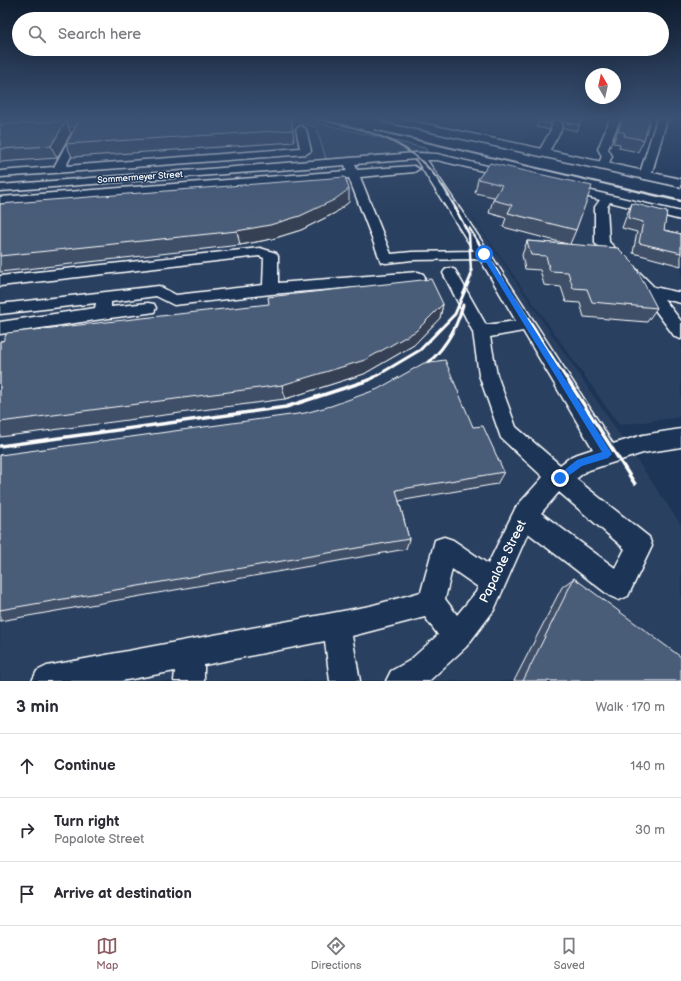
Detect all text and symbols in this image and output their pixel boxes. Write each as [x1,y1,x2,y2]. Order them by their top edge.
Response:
search box [12,12,669,56]
icon: search [26,23,48,45]
text: Search here [58,25,141,44]
north arrow [585,68,621,104]
street label: Sommermeyer Street [97,169,183,186]
route start [475,245,493,263]
route end [551,469,569,487]
street label: Papalote Street [476,517,530,605]
text: 3 min [16,697,59,717]
text: Walk · 170 m [595,699,665,715]
icon: ahead [16,755,38,777]
text: Continue [54,756,116,775]
text: 140 m [630,758,665,774]
text: Turn right [54,812,119,831]
icon: right [16,819,38,841]
text: 30 m [635,822,665,838]
text: Papalote Street [54,831,144,847]
icon: arrive [16,883,38,905]
text: Arrive at destination [54,884,192,903]
tab: Map [96,935,118,972]
tab: Directions [311,935,361,972]
tab: Saved [554,935,585,972]

